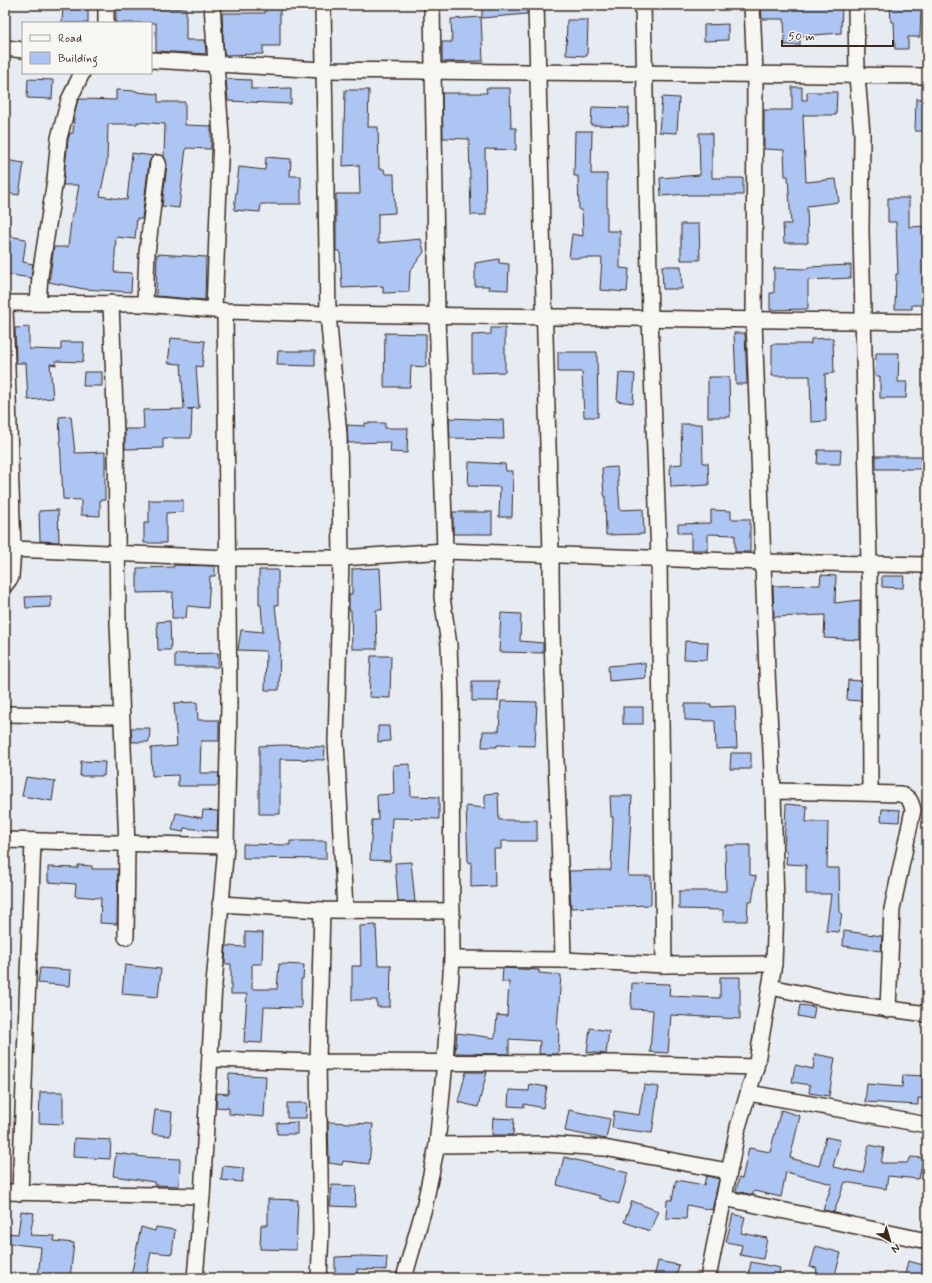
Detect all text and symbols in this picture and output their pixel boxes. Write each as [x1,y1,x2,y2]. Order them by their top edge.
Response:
legend [22,22,152,74]
scale bar [782,22,893,48]
text: 50 m [788,29,815,45]
text: Road [58,31,82,47]
text: Building [58,51,98,68]
north arrow [870,1221,910,1261]
text: N [888,1240,903,1256]

